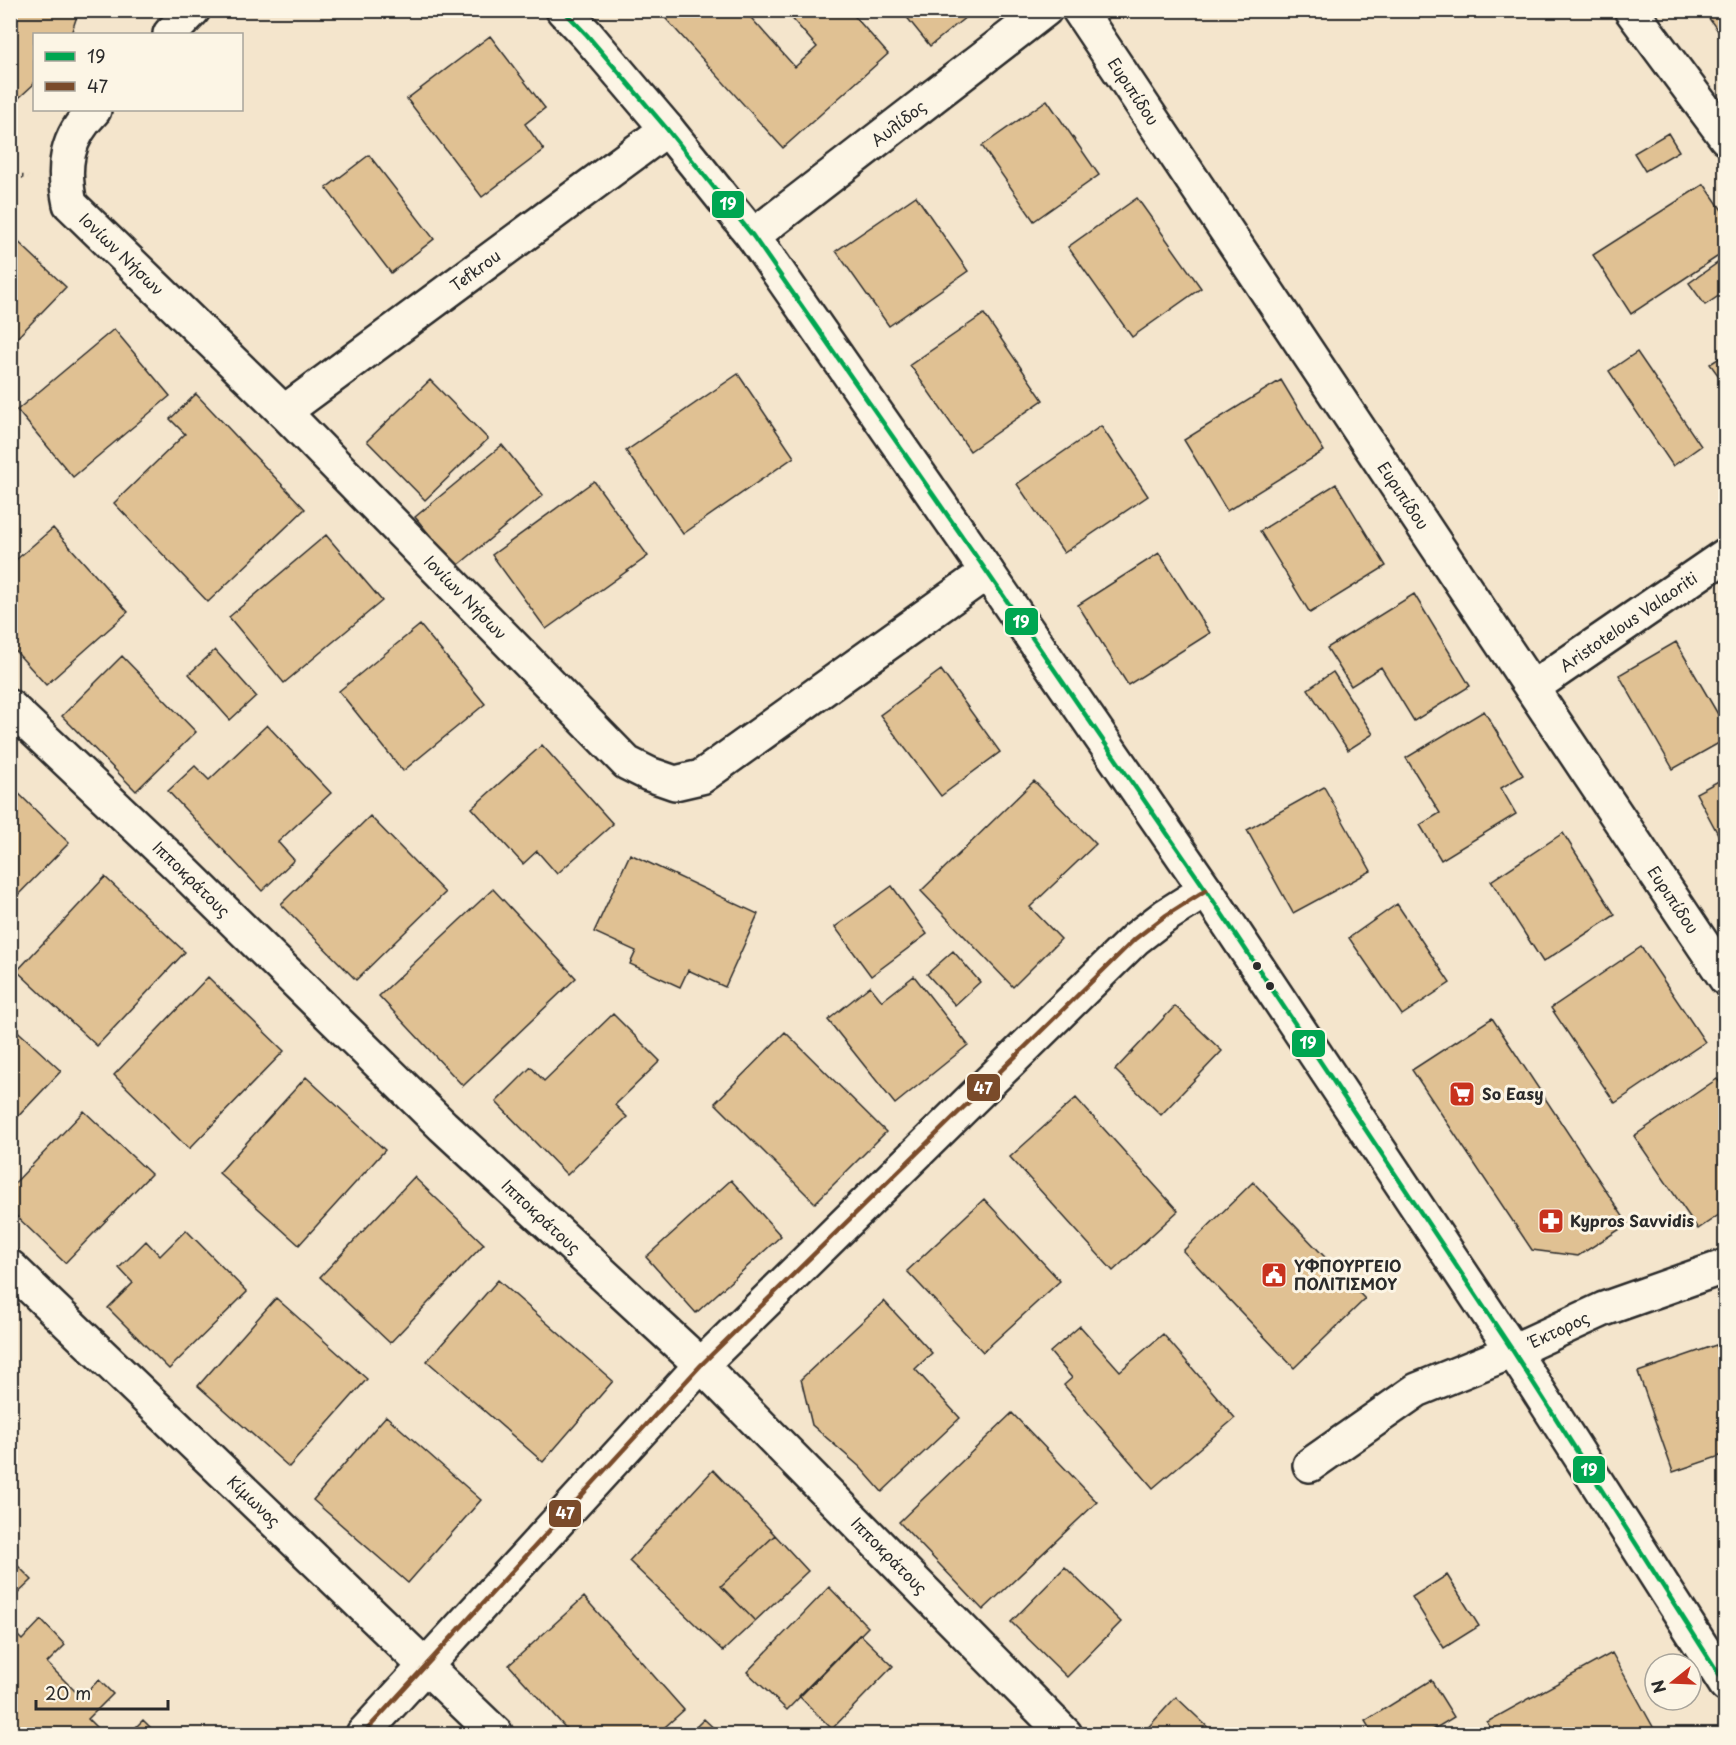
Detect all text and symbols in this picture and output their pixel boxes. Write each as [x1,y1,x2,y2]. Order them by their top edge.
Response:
legend [33,33,243,111]
text: 19 [87,42,106,69]
street label: Ευριπίδου [1103,52,1166,130]
text: 47 [87,72,109,99]
street label: Αυλίδος [865,94,930,152]
line badge: 19 [711,190,745,219]
text: 19 [719,191,737,215]
street label: Ιονίων Νήσων [75,207,170,300]
street label: Tefkrou [445,243,505,296]
street label: Ευριπίδου [1373,456,1436,534]
street label: Ιονίων Νήσων [419,549,513,645]
street label: Aristotelous Valaoriti [1554,565,1702,677]
line badge: 19 [1004,607,1039,636]
text: 19 [1012,609,1030,633]
street label: Ιπποκράτους [148,835,236,922]
street label: Ευριπίδου [1643,861,1705,938]
unlabelled marker [1251,960,1263,972]
unlabelled marker [1264,980,1276,992]
line badge: 19 [1291,1029,1326,1058]
text: 19 [1299,1030,1317,1054]
line badge: 47 [966,1073,1001,1102]
text: 47 [973,1075,993,1099]
supermarket icon: So Easy [1447,1079,1477,1109]
place label: So Easy [1482,1081,1544,1105]
street label: Ιπποκράτους [497,1173,586,1259]
pharmacy icon: Kypros Savvidis [1536,1206,1566,1236]
place label: Kypros Savvidis [1570,1208,1694,1232]
place label: ΥΦΠΟΥΡΓΕΙΟ ΠΟΛΙΤΙΣΜΟΥ [1294,1253,1402,1295]
public building icon: ΥΦΠΟΥΡΓΕΙΟ ΠΟΛΙΤΙΣΜΟΥ [1259,1260,1289,1290]
street label: Έκτορος [1523,1305,1593,1354]
line badge: 19 [1572,1455,1606,1484]
text: 19 [1580,1457,1598,1481]
street label: Κίμωνος [222,1469,286,1532]
line badge: 47 [548,1499,582,1528]
text: 47 [555,1500,575,1524]
street label: Ιπποκράτους [846,1511,933,1599]
north arrow [1643,1652,1703,1712]
scale bar [36,1673,168,1711]
text: N [1644,1677,1671,1697]
text: 20 m [45,1679,91,1706]

